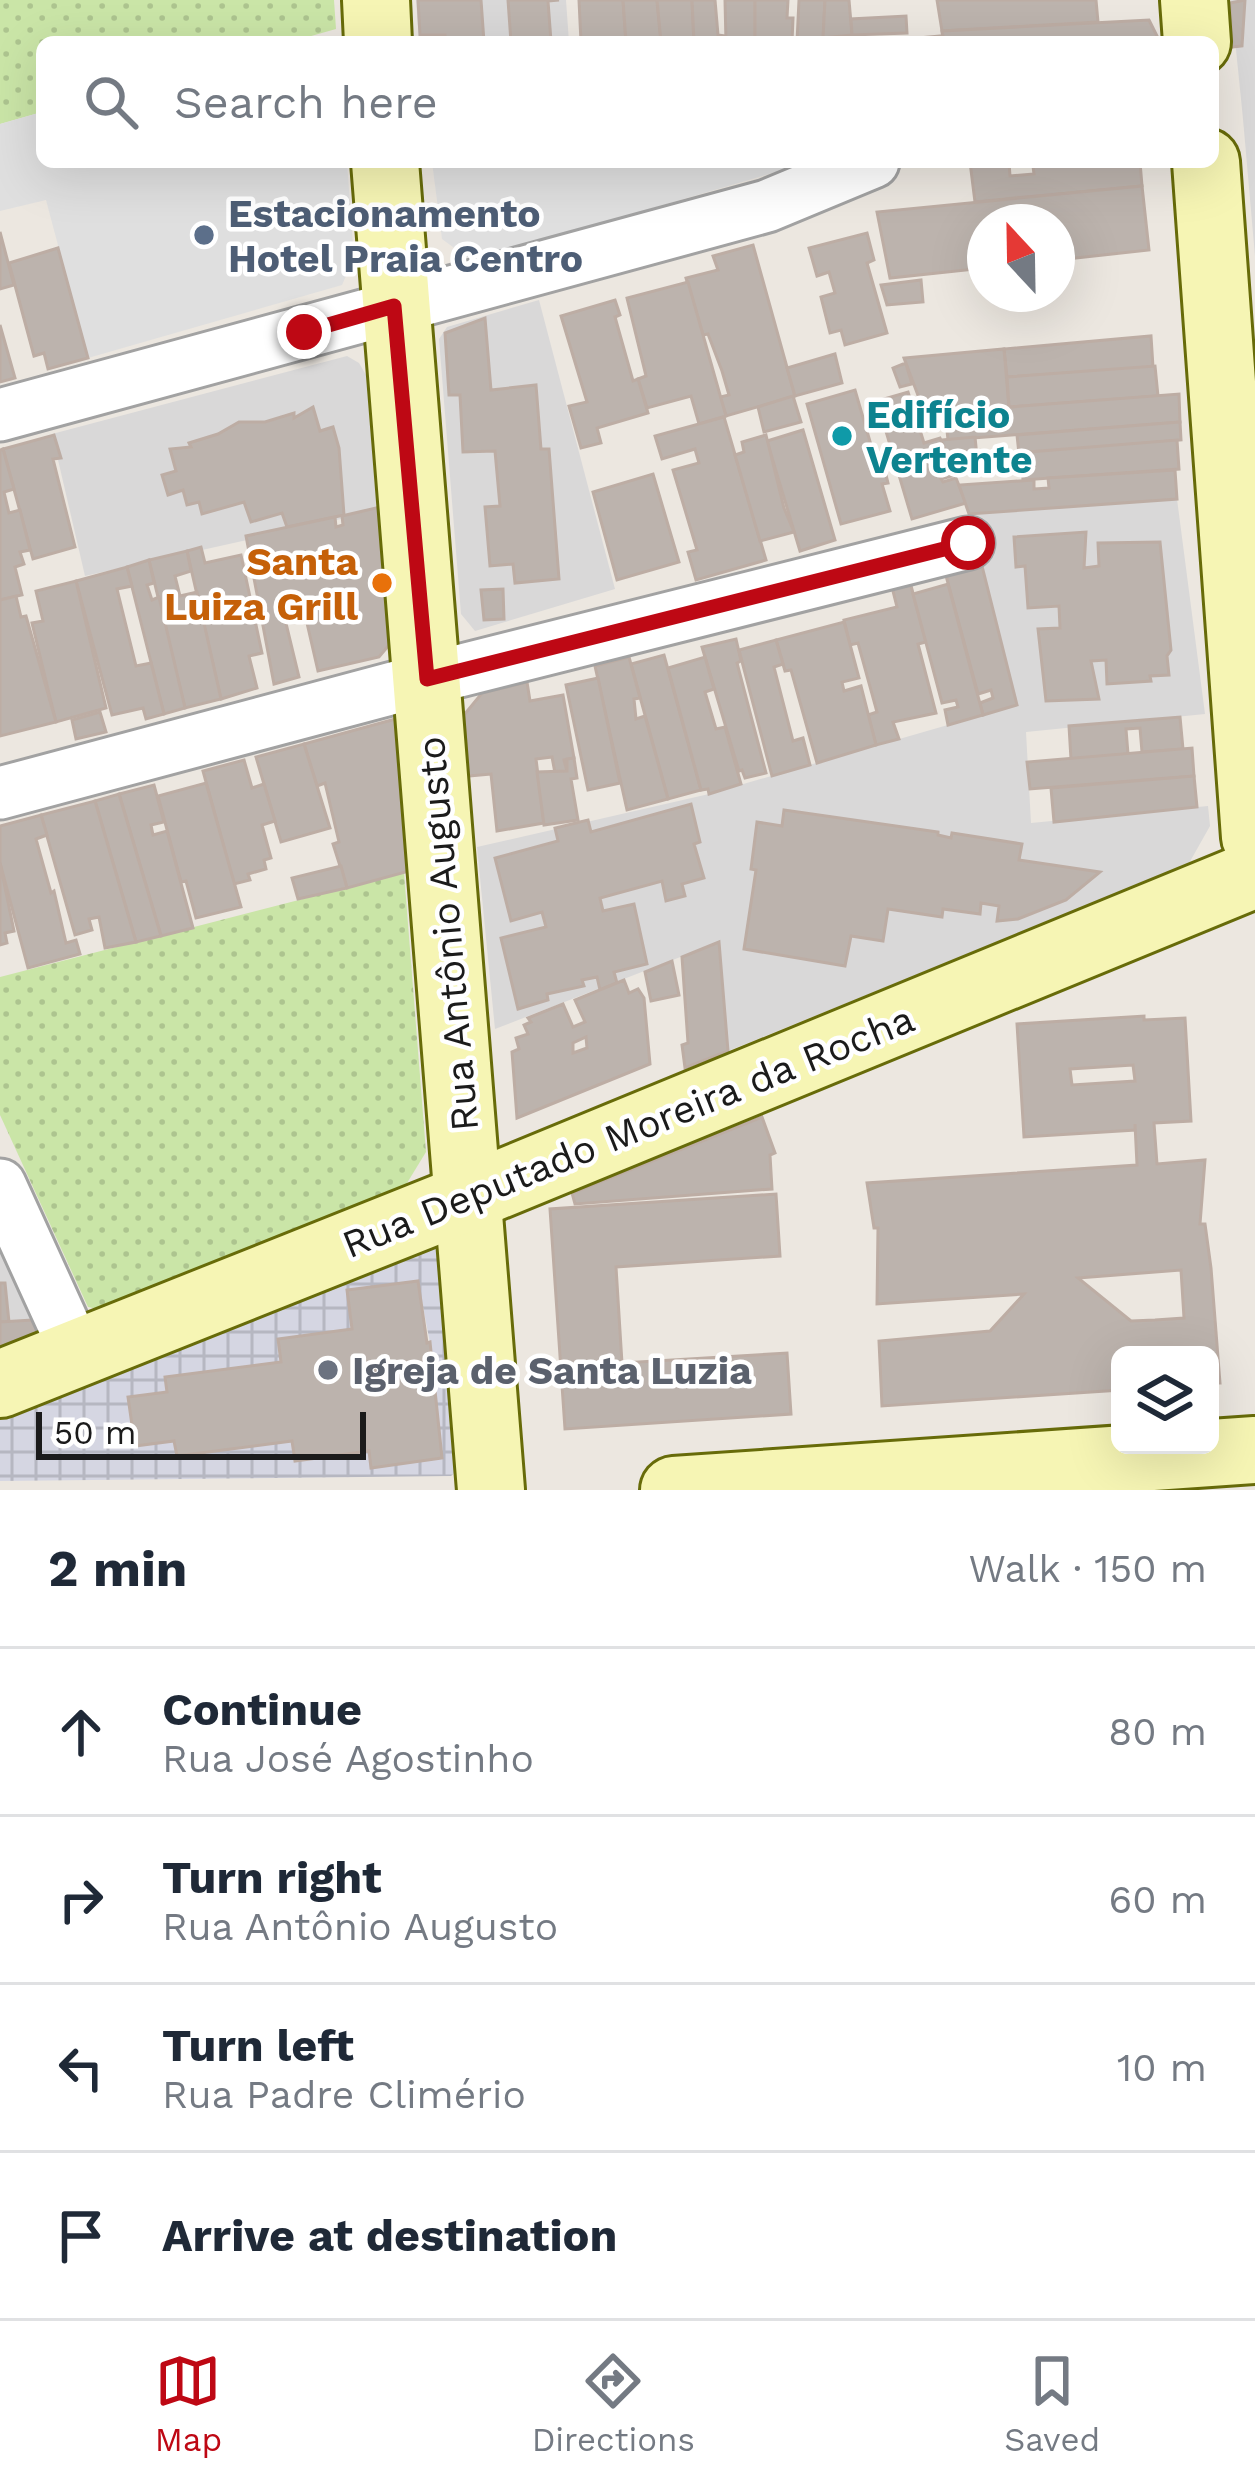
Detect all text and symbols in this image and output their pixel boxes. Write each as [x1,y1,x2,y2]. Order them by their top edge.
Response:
search box [36,36,1219,168]
icon: search [78,69,144,135]
text: Search here [174,76,438,129]
place label: Estacionamento Hotel Praia Centro [228,191,583,281]
north arrow [967,204,1075,312]
marker: Estacionamento Hotel Praia Centro [191,222,217,248]
route end [277,305,331,359]
place label: Edifício Vertente [866,392,1033,482]
marker: Edifício Vertente [829,423,855,449]
route start [941,516,995,570]
place label: Santa Luiza Grill [164,539,358,629]
marker: Santa Luiza Grill [369,570,395,596]
street label: Rua Antônio Augusto [408,735,487,1133]
street label: Rua Deputado Moreira da Rocha [336,996,921,1267]
map controls [1111,1346,1219,1454]
button: layers [1111,1346,1219,1454]
place label: Igreja de Santa Luzia [352,1348,752,1393]
marker: Igreja de Santa Luzia [315,1357,341,1383]
scale bar [36,1406,366,1459]
text: 50 m [54,1413,136,1452]
text: 2 min [48,1539,187,1598]
text: Walk · 150 m [969,1546,1207,1591]
text: Continue [162,1683,362,1736]
icon: ahead [48,1699,114,1765]
text: 80 m [1108,1709,1207,1754]
text: Rua José Agostinho [162,1736,534,1781]
text: Turn right [162,1851,382,1904]
icon: right [48,1867,114,1933]
text: 60 m [1109,1877,1207,1922]
text: Rua Antônio Augusto [162,1904,558,1949]
text: Turn left [162,2019,354,2072]
icon: left [48,2035,114,2101]
text: 10 m [1117,2045,1207,2090]
text: Rua Padre Climério [162,2072,526,2117]
icon: arrive [48,2203,114,2269]
text: Arrive at destination [162,2209,617,2262]
tab: Map [155,2348,222,2459]
tab: Directions [532,2348,695,2459]
tab: Saved [1004,2348,1100,2459]

